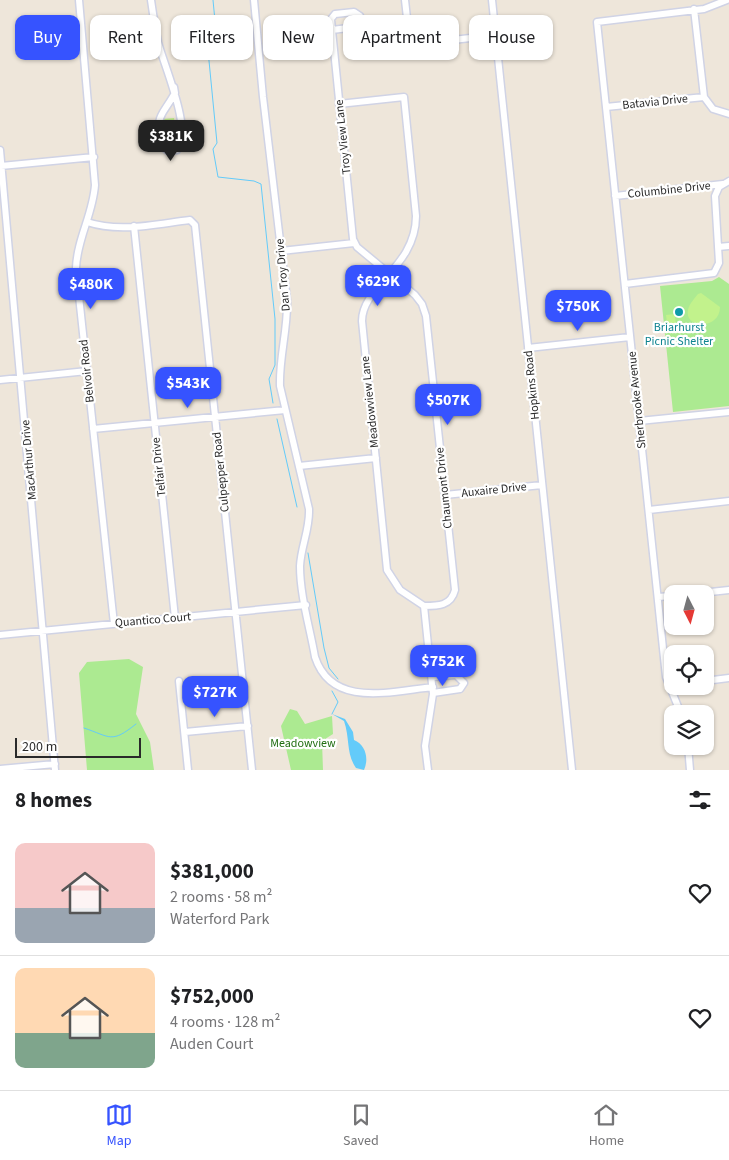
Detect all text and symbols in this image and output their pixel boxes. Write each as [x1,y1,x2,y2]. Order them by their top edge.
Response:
chip: Buy [15,15,80,60]
chip: Rent [90,15,161,60]
chip: Filters [171,15,253,60]
chip: New [263,15,333,60]
chip: Apartment [343,15,459,60]
chip: House [469,15,553,60]
street label: Batavia Drive [621,90,689,114]
street label: Troy View Lane [331,99,355,175]
pin: $381K [136,120,206,162]
text: $381K [149,125,193,147]
street label: Columbine Drive [627,177,711,203]
street label: Dan Troy Drive [271,238,295,312]
pin: $629K [343,264,413,307]
pin: $480K [56,268,126,310]
text: $629K [356,270,400,292]
text: $480K [69,273,113,295]
pin: $750K [543,290,613,332]
text: $750K [556,295,600,317]
marker: Briarhurst Picnic Shelter [673,306,685,318]
place label: Briarhurst Picnic Shelter [645,319,714,350]
street label: Belvoir Road [75,339,99,403]
street label: Hopkins Road [520,349,544,421]
street label: Sherbrooke Avenue [623,350,651,450]
street label: Meadowview Lane [357,355,383,449]
pin: $543K [153,366,223,409]
text: $543K [166,372,210,394]
pin: $507K [413,384,483,426]
text: $507K [426,389,470,411]
street label: MacArthur Drive [17,419,41,501]
street label: Culpepper Road [208,431,234,513]
street label: Telfair Drive [147,436,171,497]
street label: Chaumont Drive [431,447,457,529]
street label: Auxaire Drive [460,478,528,502]
north arrow [664,585,714,635]
map controls [664,585,714,755]
street label: Quantico Court [114,608,192,632]
pin: $752K [408,644,478,687]
button: locate [664,645,714,695]
text: $752K [421,650,465,672]
pin: $727K [180,676,250,718]
text: $727K [193,681,237,703]
button: layers [664,705,714,755]
scale bar [15,735,141,758]
park label: Meadowview [270,735,336,752]
text: 200 m [22,737,57,757]
text: 8 homes [15,785,92,815]
icon: filters [686,786,714,814]
text: $381,000 [170,856,254,886]
icon: home [55,863,115,923]
icon: heart [686,879,714,907]
text: 2 rooms · 58 m² [170,886,272,908]
text: Waterford Park [170,908,269,930]
text: $752,000 [170,981,254,1011]
icon: home [55,988,115,1048]
icon: heart [686,1004,714,1032]
text: 4 rooms · 128 m² [170,1011,280,1033]
text: Auden Court [170,1033,254,1055]
tab: Map [105,1101,133,1151]
tab: Saved [343,1101,379,1151]
tab: Home [589,1101,624,1151]

